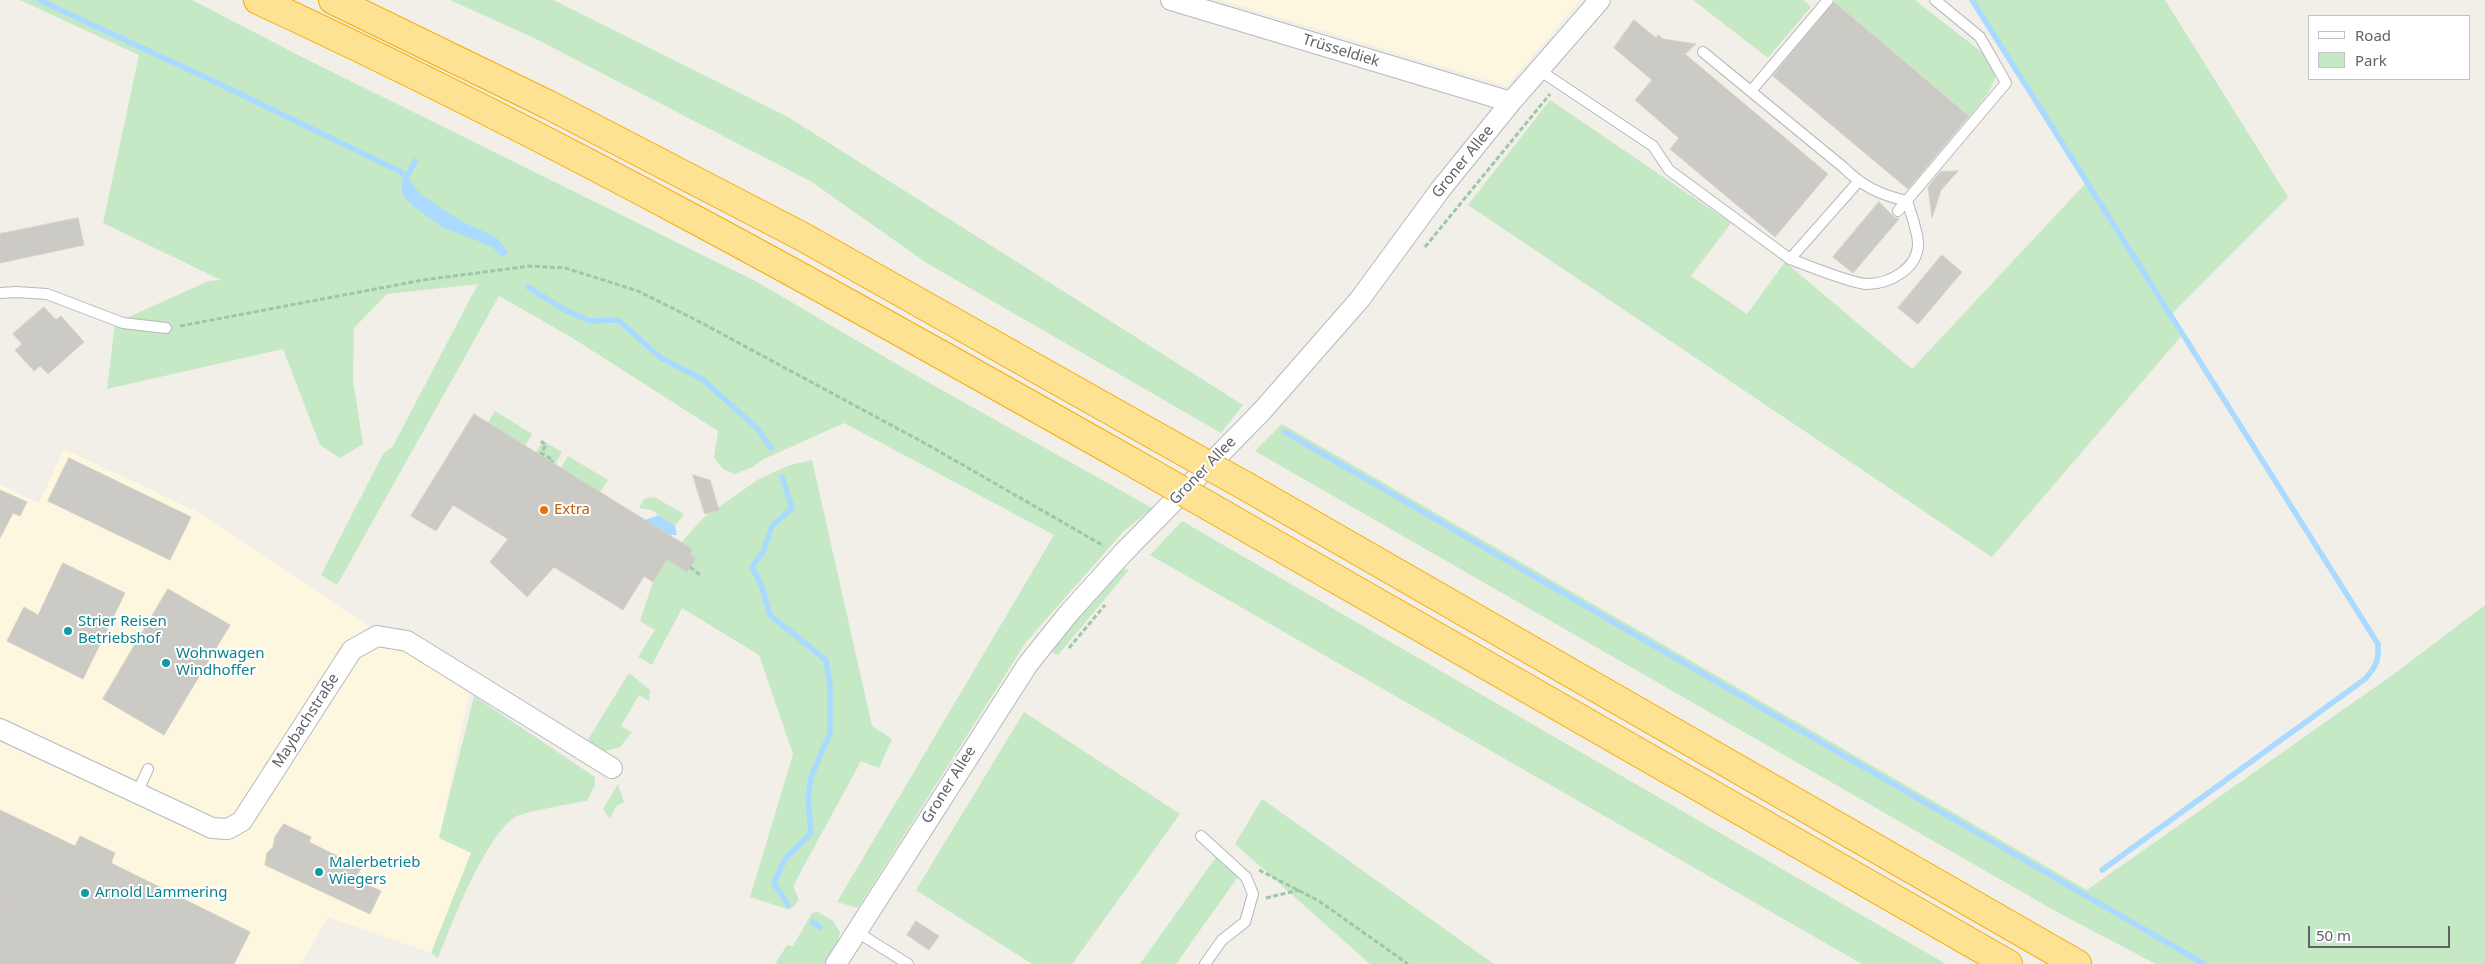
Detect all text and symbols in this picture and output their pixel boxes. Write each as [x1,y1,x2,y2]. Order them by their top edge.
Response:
legend [2308,15,2470,80]
text: Road [2355,25,2391,45]
street label: Trüsseldiek [1300,31,1382,71]
text: Park [2355,50,2387,70]
street label: Groner Allee [1428,122,1498,202]
street label: Groner Allee [1166,433,1240,509]
place label: Extra [554,501,590,519]
marker: Extra [538,504,550,516]
place label: Strier Reisen Betriebshof [78,613,167,648]
marker: Strier Reisen Betriebshof [62,625,74,637]
place label: Wohnwagen Windhoffer [176,645,264,680]
marker: Wohnwagen Windhoffer [160,657,172,669]
street label: Maybachstraße [269,671,343,771]
street label: Groner Allee [918,743,980,827]
place label: Malerbetrieb Wiegers [329,854,420,889]
marker: Malerbetrieb Wiegers [313,866,325,878]
place label: Arnold Lammering [95,884,227,902]
marker: Arnold Lammering [79,887,91,899]
scale bar [2310,916,2452,948]
text: 50 m [2316,925,2351,945]

